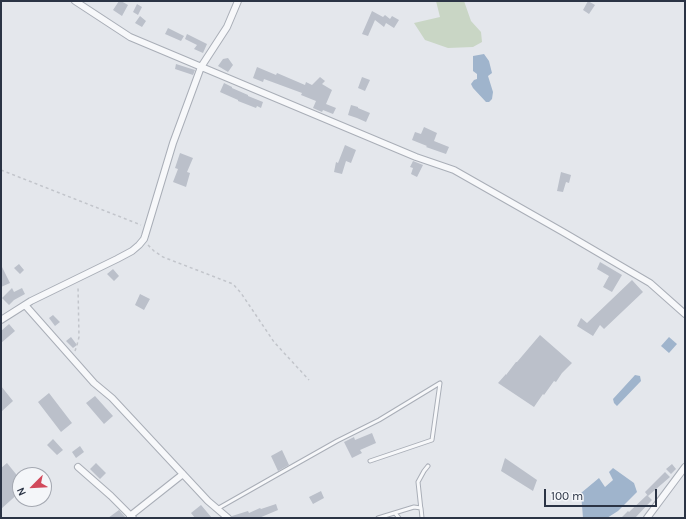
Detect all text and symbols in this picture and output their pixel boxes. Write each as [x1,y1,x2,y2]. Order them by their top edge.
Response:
north arrow [12,467,52,507]
scale bar [546,481,659,507]
text: N [14,485,29,498]
text: 100 m [551,489,583,503]

